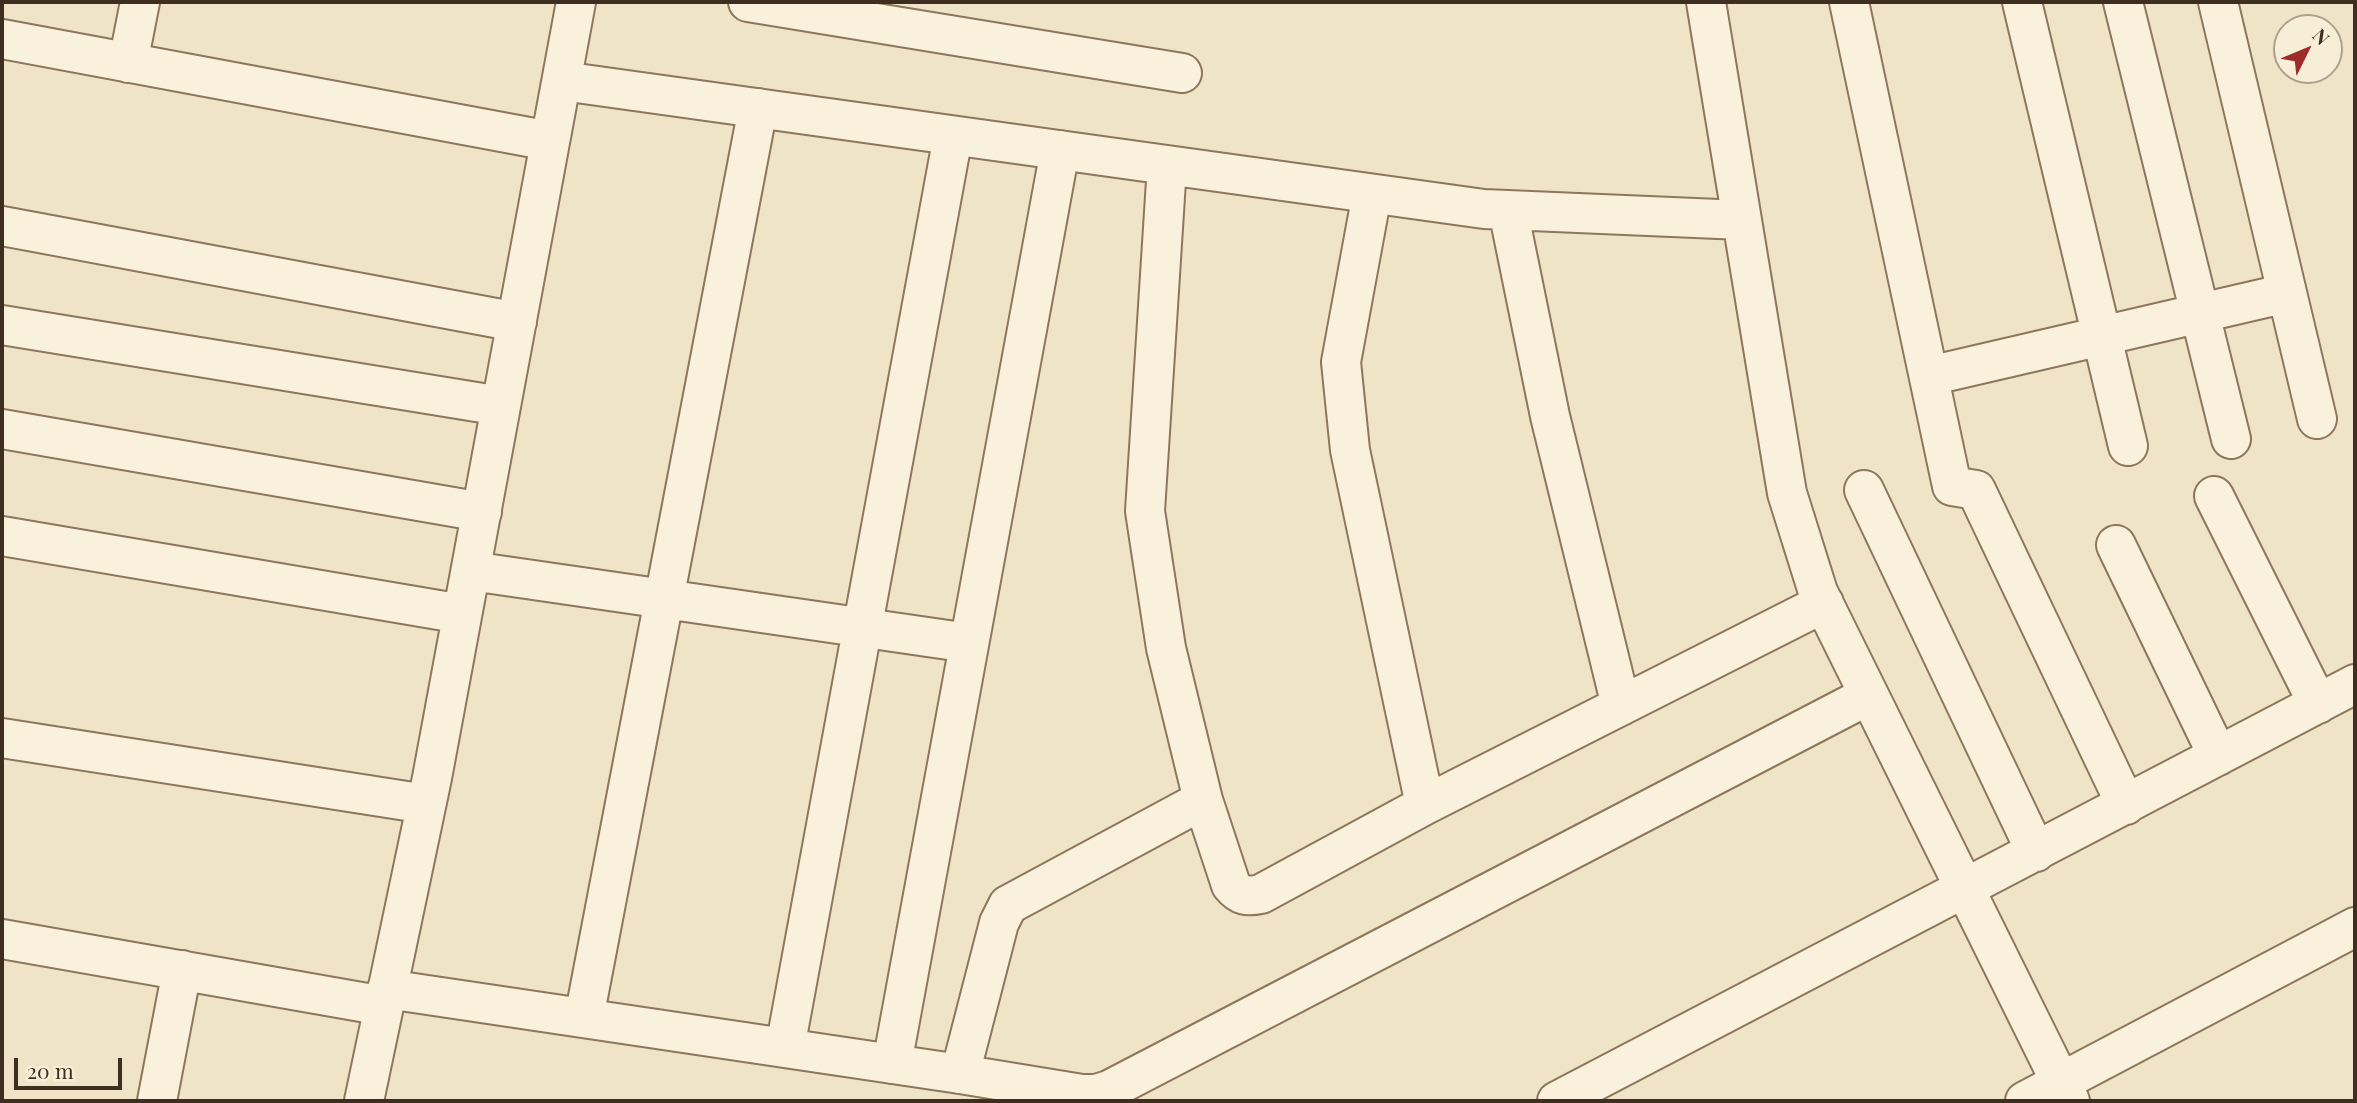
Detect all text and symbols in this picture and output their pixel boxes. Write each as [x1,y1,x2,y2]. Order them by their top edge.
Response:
north arrow [2273,14,2343,84]
text: N [2308,22,2336,50]
scale bar [18,1044,126,1088]
text: 20 m [27,1056,74,1084]

